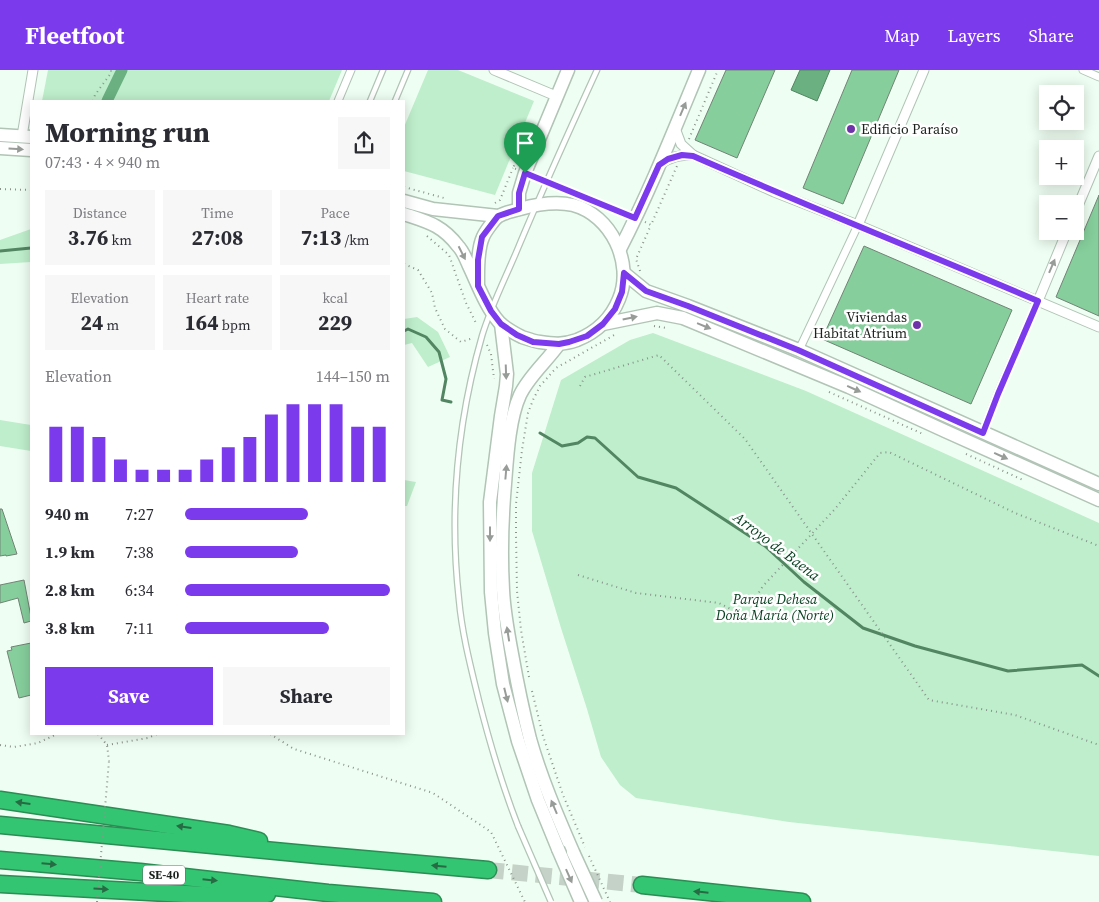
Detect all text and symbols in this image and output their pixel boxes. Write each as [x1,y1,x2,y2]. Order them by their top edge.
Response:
text: Fleetfoot [25,19,124,52]
text: Map [884,23,919,48]
text: Layers [947,23,1000,48]
text: Share [1028,23,1074,48]
map controls [1039,85,1084,240]
button: locate [1039,85,1084,130]
one-way arrow [680,102,688,116]
text: Morning run [45,113,210,151]
button: share [338,117,390,169]
place label: Edificio Paraíso [861,119,958,139]
pin [504,122,546,173]
marker: Edificio Paraíso [845,123,857,135]
icon: arrive [511,129,539,157]
button: + [1039,140,1084,185]
one-way arrow [8,146,24,154]
text: 07:43 · 4 × 940 m [45,151,160,173]
button: − [1039,195,1084,240]
text: Distance [73,203,127,223]
text: Time [201,203,234,223]
text: Pace [320,203,350,223]
text: 3.76 [68,223,108,252]
text: 27:08 [192,223,243,252]
text: 7:13 [301,223,341,252]
text: km [108,230,132,250]
text: /km [341,230,369,250]
one-way arrow [458,246,466,261]
one-way arrow [1049,259,1057,273]
text: Elevation [71,288,129,308]
text: Heart rate [186,288,249,308]
text: kcal [322,288,348,308]
place label: Viviendas Habitat Atrium [813,307,907,343]
text: 24 [81,308,103,337]
text: 164 [184,308,219,337]
text: 229 [318,308,352,337]
one-way arrow [622,314,638,322]
text: m [103,315,119,335]
text: bpm [219,315,251,335]
marker: Viviendas Habitat Atrium [911,319,923,331]
one-way arrow [697,323,711,331]
text: Elevation [45,365,112,387]
text: 144–150 m [316,365,390,387]
one-way arrow [503,365,511,381]
one-way arrow [847,385,861,393]
one-way arrow [994,453,1008,461]
one-way arrow [502,463,510,479]
text: 940 m [45,503,89,525]
text: 7:27 [125,503,154,525]
water label: Arroyo de Baena [729,506,825,586]
one-way arrow [486,526,494,542]
text: 1.9 km [45,541,95,563]
text: 7:38 [125,541,154,563]
text: 2.8 km [45,579,95,601]
text: 6:34 [125,579,154,601]
park label: Parque Dehesa Doña María (Norte) [715,589,834,625]
text: 3.8 km [45,617,95,639]
text: 7:11 [125,617,154,639]
one-way arrow [504,625,512,641]
button: Save [45,667,213,725]
button: Share [223,667,390,725]
one-way arrow [502,687,510,702]
one-way arrow [15,799,31,807]
one-way arrow [550,799,558,814]
one-way arrow [175,823,191,831]
one-way arrow [41,861,57,869]
one-way arrow [431,861,447,869]
road number: SE-40 [143,866,185,884]
one-way arrow [566,869,574,883]
one-way arrow [203,876,219,884]
one-way arrow [93,885,109,893]
one-way arrow [693,887,709,895]

